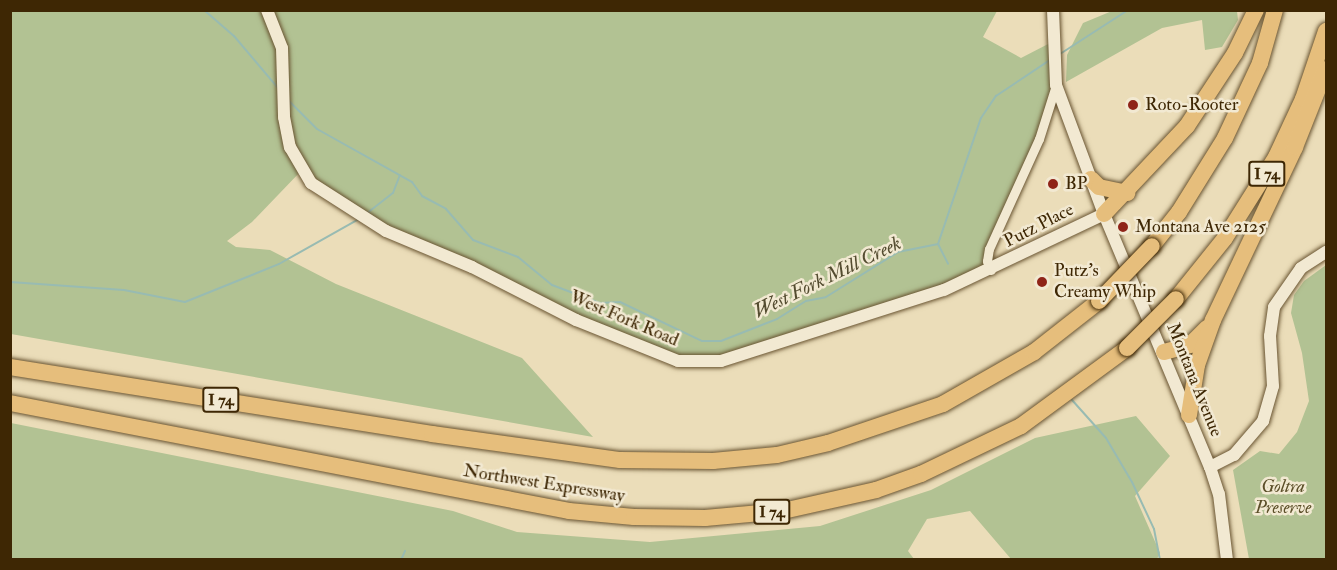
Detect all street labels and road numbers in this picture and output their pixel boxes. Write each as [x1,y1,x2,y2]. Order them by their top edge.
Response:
road number: I 74 [1248,161,1286,187]
street label: Putz Place [1000,199,1078,253]
street label: West Fork Road [566,286,682,352]
street label: Montana Avenue [1161,320,1227,440]
road number: I 74 [202,387,240,413]
street label: Northwest Expressway [462,461,626,507]
road number: I 74 [752,499,792,525]

